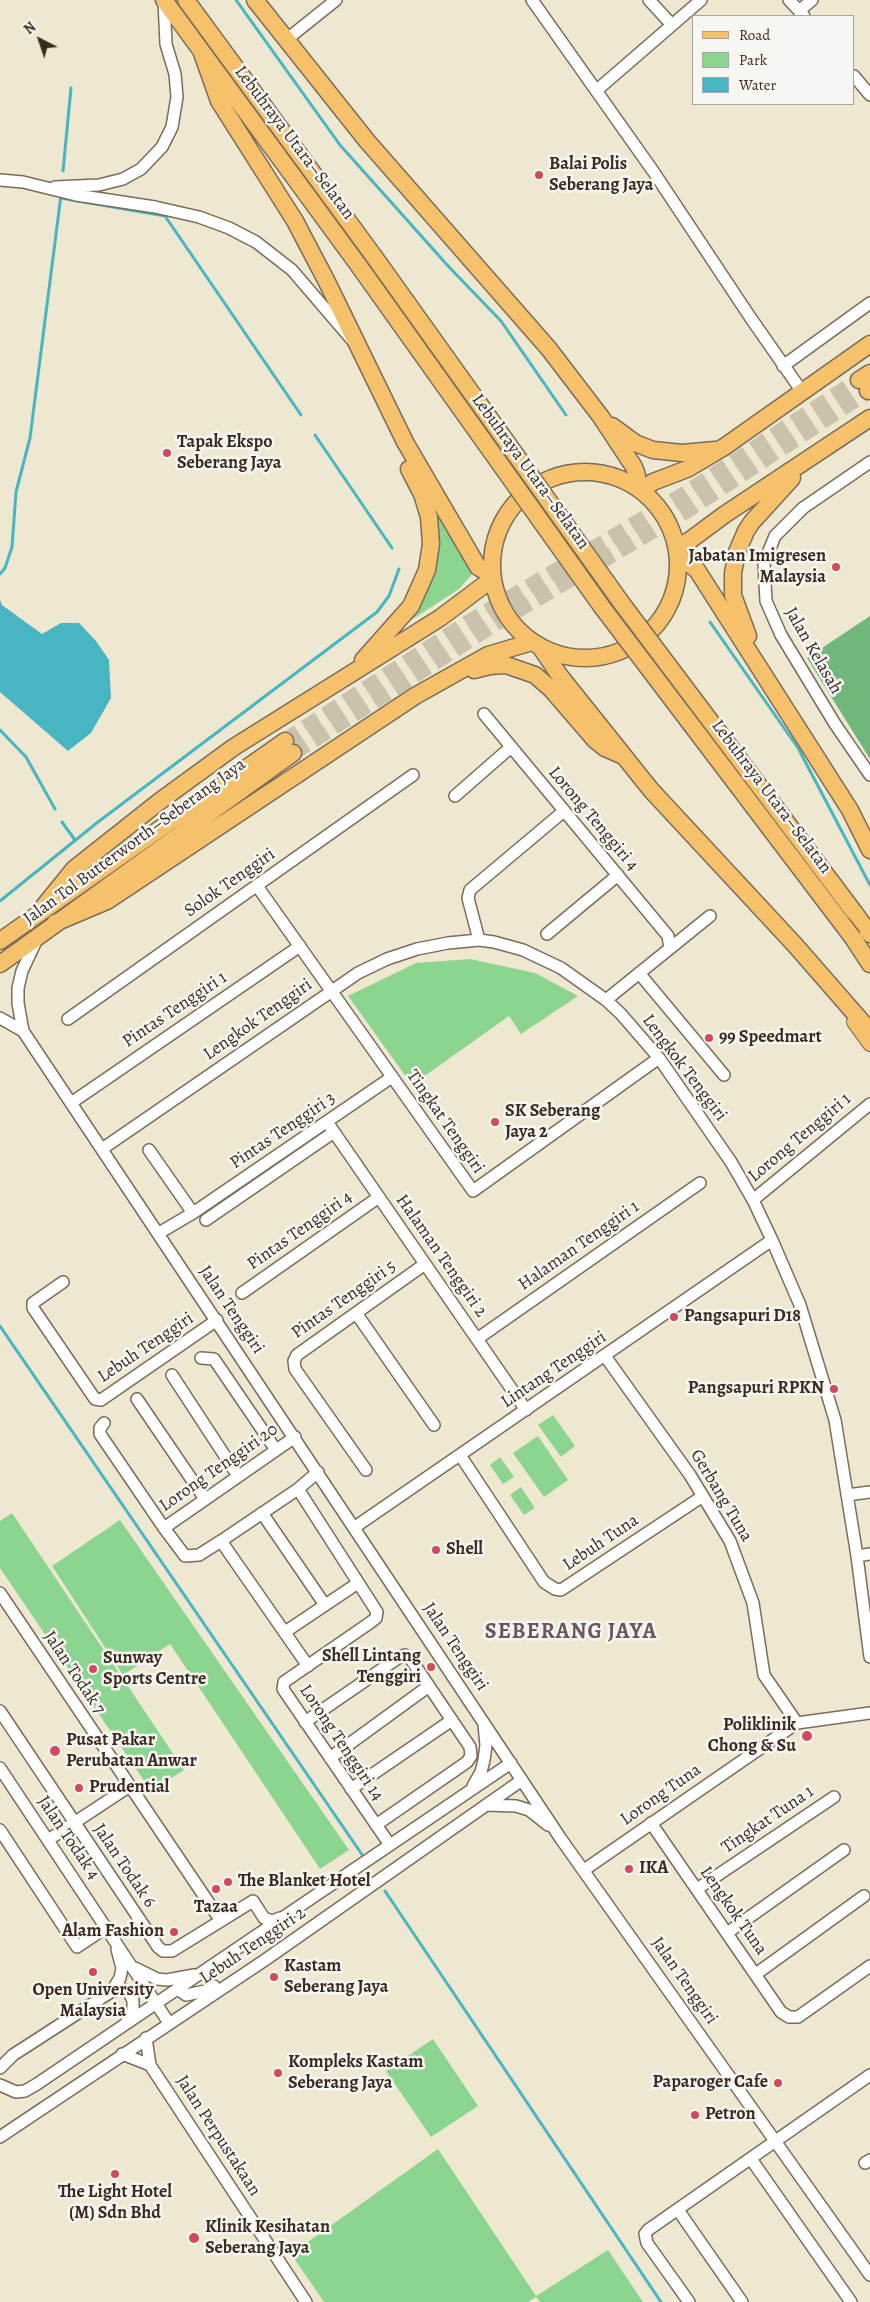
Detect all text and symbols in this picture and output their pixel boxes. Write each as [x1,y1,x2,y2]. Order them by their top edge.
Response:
north arrow [15,15,65,65]
legend [692,15,855,105]
text: N [20,18,40,39]
text: Road [739,25,770,45]
text: Park [739,50,767,70]
street label: Lebuhraya Utara–Selatan [229,62,359,224]
text: Water [739,75,776,95]
place label: Balai Polis Seberang Jaya [549,154,653,196]
marker: Balai Polis Seberang Jaya [533,169,545,181]
street label: Lebuhraya Utara–Selatan [466,390,594,554]
place label: Tapak Ekspo Seberang Jaya [177,432,281,474]
marker: Tapak Ekspo Seberang Jaya [161,447,173,459]
place label: Jabatan Imigresen Malaysia [689,546,826,588]
marker: Jabatan Imigresen Malaysia [830,561,842,573]
street label: Jalan Kelasah [779,604,847,698]
street label: Lebuhraya Utara–Selatan [706,716,836,878]
street label: Jalan Tol Butterworth–Seberang Jaya [20,754,250,930]
street label: Lorong Tenggiri 4 [543,762,643,876]
street label: Solok Tenggiri [180,844,280,922]
street label: Pintas Tenggiri 1 [119,967,231,1053]
street label: Lengkok Tenggiri [199,974,317,1066]
street label: Lengkok Tenggiri [637,1010,731,1126]
place label: 99 Speedmart [719,1027,822,1049]
marker: 99 Speedmart [703,1032,715,1044]
street label: Tingkat Tenggiri [401,1066,489,1178]
street label: Pintas Tenggiri 3 [226,1088,340,1174]
street label: Lorong Tenggiri 1 [744,1089,856,1187]
place label: SK Seberang Jaya 2 [505,1101,600,1144]
marker: SK Seberang Jaya 2 [489,1116,501,1128]
street label: Pintas Tenggiri 4 [243,1187,357,1275]
street label: Halaman Tenggiri 2 [391,1190,491,1322]
street label: Halaman Tenggiri 1 [514,1196,644,1296]
street label: Pintas Tenggiri 5 [287,1256,401,1344]
street label: Jalan Tenggiri [194,1262,268,1358]
place label: Pangsapuri D18 [684,1306,801,1328]
street label: Lebuh Tenggiri [94,1308,198,1388]
marker: Pangsapuri D18 [668,1311,680,1323]
street label: Lintang Tenggiri [497,1327,611,1413]
place label: Pangsapuri RPKN [688,1378,824,1400]
marker: Pangsapuri RPKN [828,1383,840,1395]
street label: Lorong Tenggiri 20 [156,1419,282,1517]
street label: Gerbang Tuna [685,1446,757,1546]
street label: Lebuh Tuna [559,1510,643,1576]
place label: Shell [446,1539,483,1561]
marker: Shell [430,1544,442,1556]
street label: Jalan Tenggiri [418,1599,492,1695]
district label: SEBERANG JAYA [483,1620,659,1646]
street label: Jalan Todak 7 [38,1627,110,1719]
place label: Shell Lintang Tenggiri [322,1646,421,1688]
place label: Sunway Sports Centre [103,1648,206,1690]
marker: Shell Lintang Tenggiri [425,1661,437,1673]
marker: Sunway Sports Centre [87,1663,99,1675]
street label: Lorong Tenggiri 14 [294,1681,388,1805]
place label: Poliklinik Chong & Su [708,1715,796,1758]
marker: Poliklinik Chong & Su [800,1729,814,1743]
place label: Pusat Pakar Perubatan Anwar [66,1730,197,1772]
marker: Pusat Pakar Perubatan Anwar [48,1744,62,1758]
street label: Lorong Tuna [617,1759,705,1831]
place label: Prudential [89,1777,169,1799]
street label: Tingkat Tuna 1 [718,1781,818,1859]
marker: Prudential [73,1782,85,1794]
street label: Jalan Todak 4 [32,1792,104,1884]
street label: Jalan Todak 6 [88,1820,160,1912]
place label: IKA [639,1858,668,1880]
street label: Lengkok Tuna [694,1862,772,1960]
marker: IKA [623,1863,635,1875]
place label: The Blanket Hotel [238,1871,370,1893]
marker: The Blanket Hotel [222,1876,234,1888]
marker: Tazaa [210,1883,222,1895]
place label: Tazaa [194,1897,238,1919]
street label: Lebuh Tenggiri 2 [196,1903,310,1989]
place label: Alam Fashion [62,1921,164,1943]
marker: Alam Fashion [168,1926,180,1938]
street label: Jalan Tenggiri [646,1933,722,2029]
place label: Kastam Seberang Jaya [284,1956,388,1998]
marker: Open University Malaysia [87,1966,99,1978]
marker: Kastam Seberang Jaya [268,1971,280,1983]
place label: Open University Malaysia [32,1980,154,2022]
place label: Kompleks Kastam Seberang Jaya [288,2052,423,2094]
marker: Kompleks Kastam Seberang Jaya [272,2067,284,2079]
street label: Jalan Perpustakaan [171,2071,265,2201]
place label: Paparoger Cafe [652,2072,768,2094]
marker: Paparoger Cafe [772,2077,784,2089]
place label: Petron [705,2104,756,2126]
marker: Petron [689,2109,701,2121]
marker: The Light Hotel (M) Sdn Bhd [109,2168,121,2180]
place label: The Light Hotel (M) Sdn Bhd [58,2182,172,2224]
place label: Klinik Kesihatan Seberang Jaya [205,2217,330,2260]
marker: Klinik Kesihatan Seberang Jaya [187,2231,201,2245]

